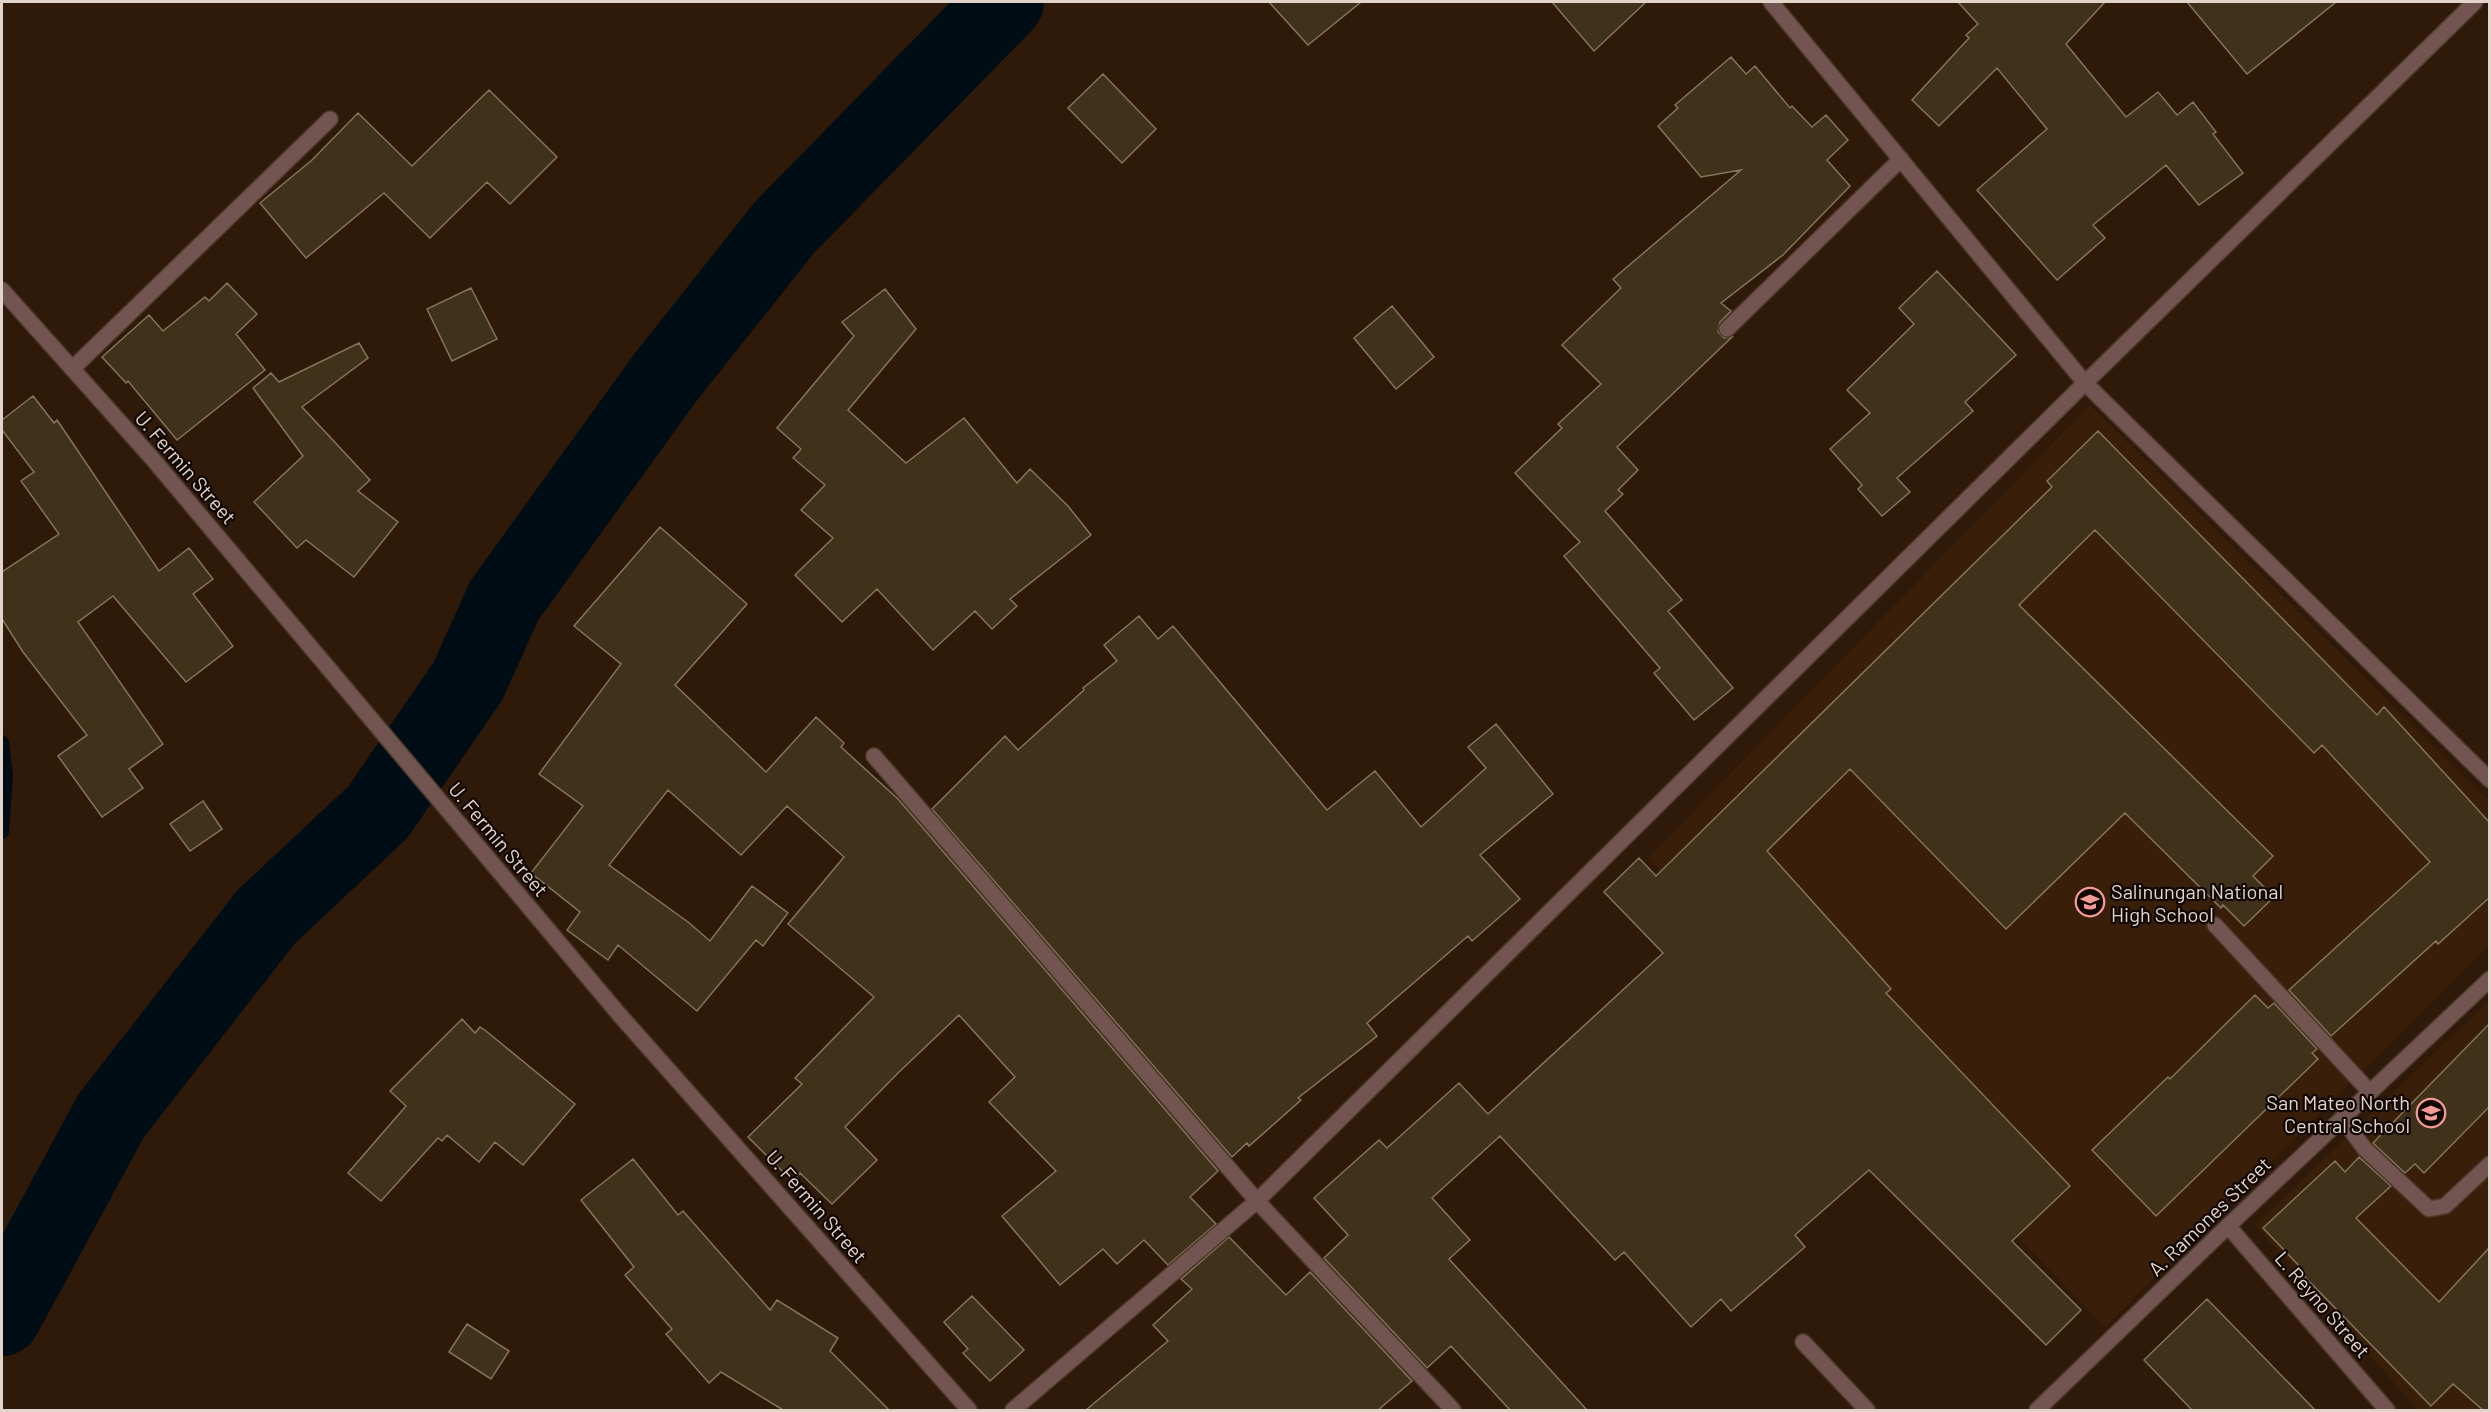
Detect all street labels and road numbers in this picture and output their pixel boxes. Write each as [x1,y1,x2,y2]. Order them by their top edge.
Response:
street label: U. Fermin Street [130,406,242,528]
street label: U. Fermin Street [444,777,554,901]
street label: U. Fermin Street [761,1145,873,1267]
street label: A. Ramones Street [2143,1152,2275,1280]
street label: L. Reyno Street [2270,1246,2376,1362]

